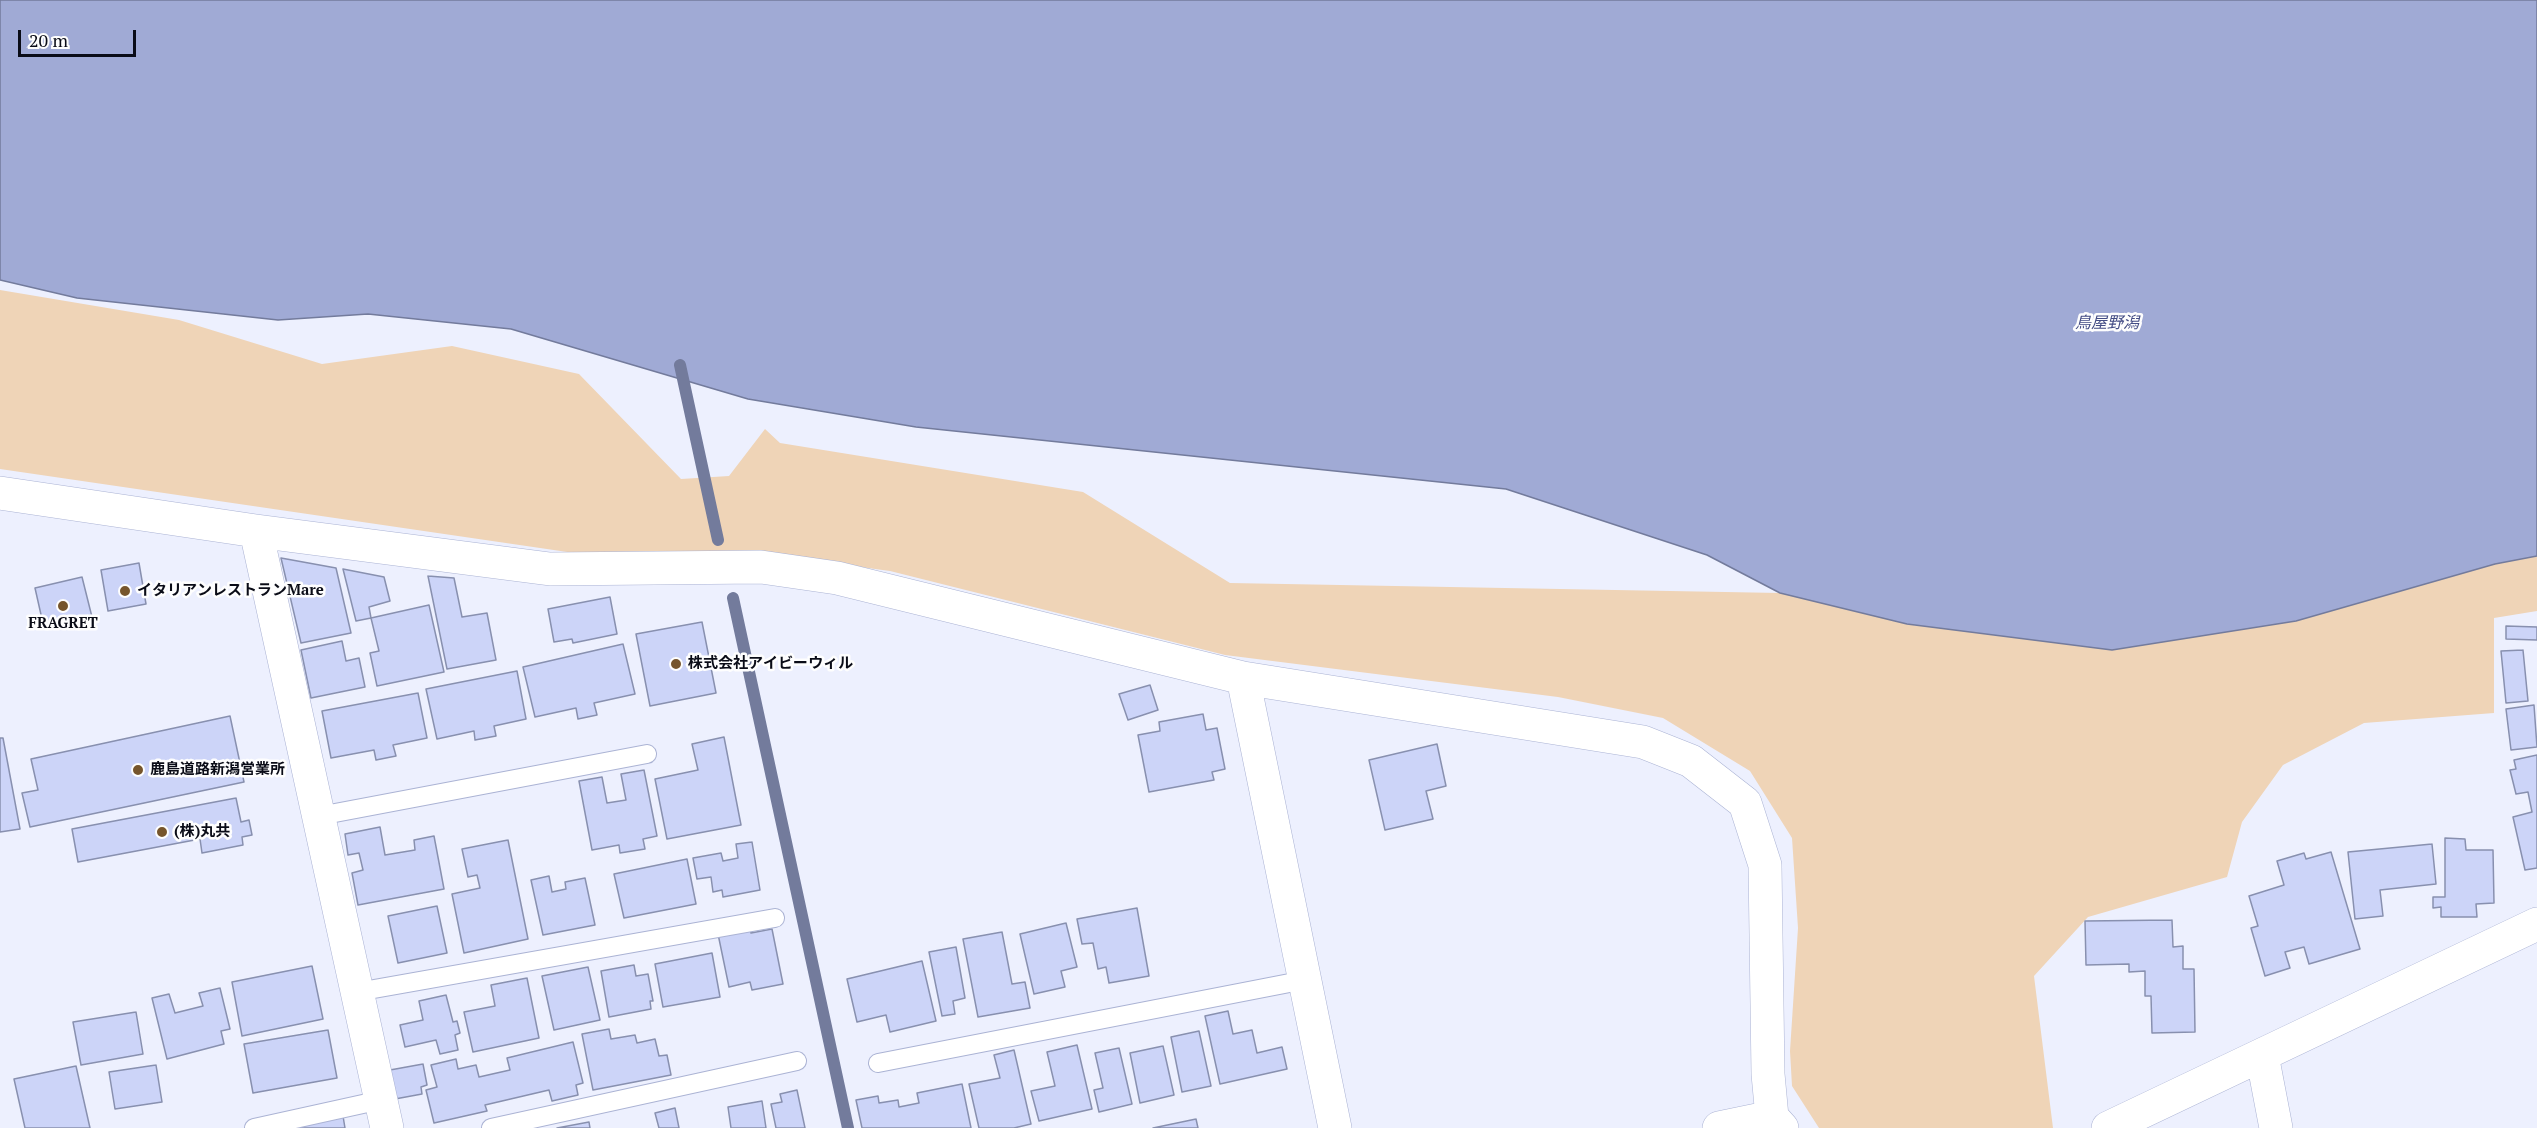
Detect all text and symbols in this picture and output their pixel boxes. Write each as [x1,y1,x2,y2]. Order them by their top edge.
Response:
scale bar [21,18,140,56]
text: 20 m [29,28,68,52]
water label: 鳥屋野潟 [2075,313,2139,333]
place label: イタリアンレストランMare [137,582,324,600]
marker: イタリアンレストランMare [118,584,132,598]
marker: FRAGRET [56,599,70,613]
place label: FRAGRET [28,615,98,633]
place label: 株式会社アイビーウィル [688,655,853,673]
marker: 株式会社アイビーウィル [669,657,683,671]
place label: 鹿島道路新潟営業所 [150,761,285,779]
marker: 鹿島道路新潟営業所 [131,763,145,777]
place label: (株)丸共 [174,823,230,841]
marker: (株)丸共 [155,825,169,839]

